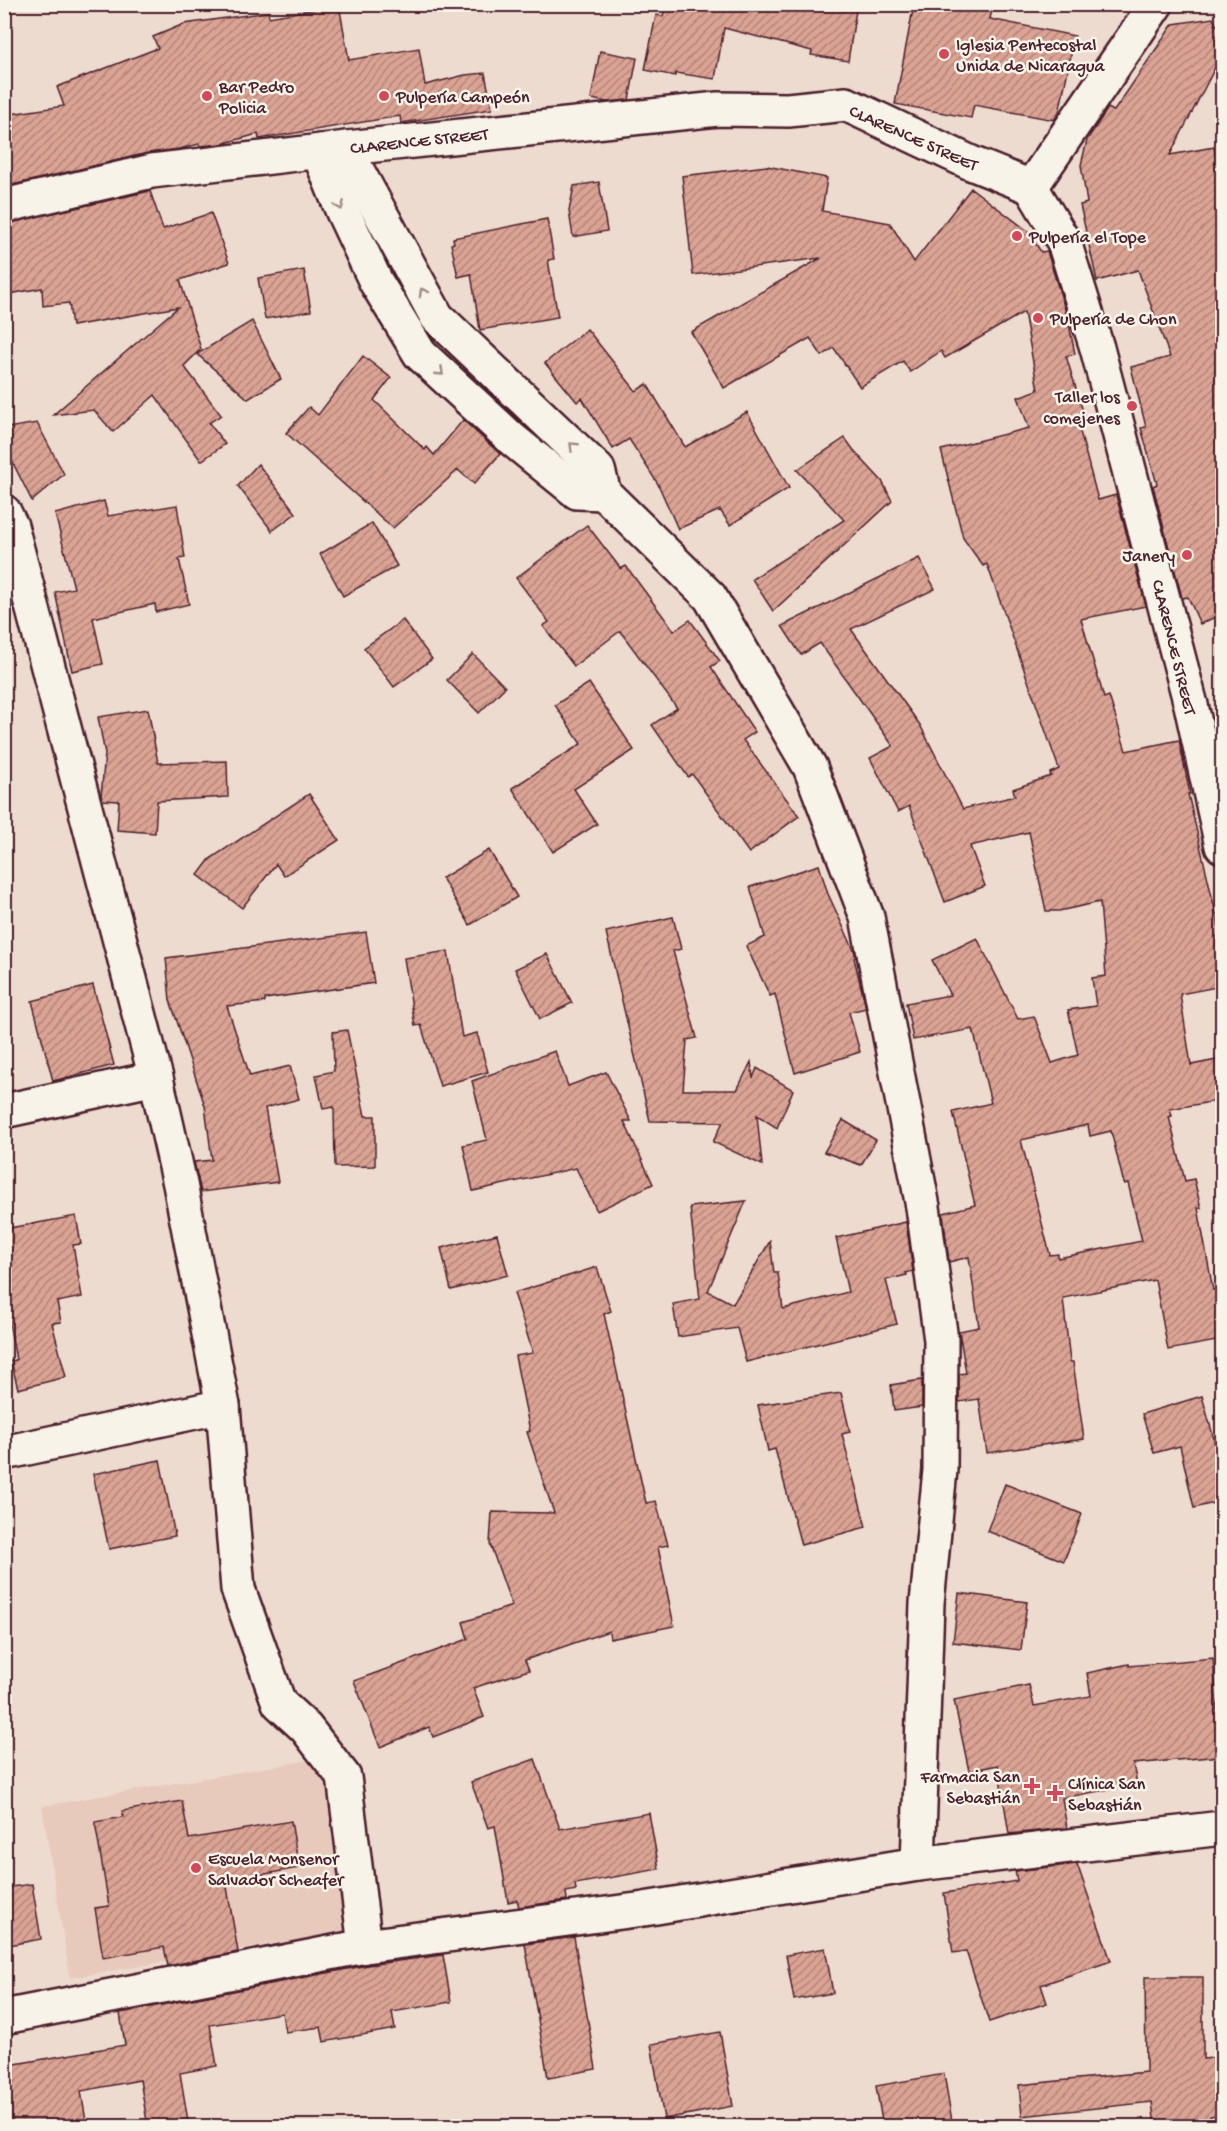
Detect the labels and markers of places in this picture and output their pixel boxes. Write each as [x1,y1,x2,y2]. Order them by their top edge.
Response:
place label: Iglesia Pentecostal Unida de Nicaragua [956,36,1106,78]
marker: Iglesia Pentecostal Unida de Nicaragua [937,47,951,61]
place label: Bar Pedro Policia [218,78,294,120]
place label: Pulpería Campeón [395,88,530,109]
marker: Bar Pedro Policia [200,89,214,103]
marker: Pulpería Campeón [377,89,391,103]
place label: Pulpería el Tope [1028,228,1147,249]
marker: Pulpería el Tope [1010,229,1024,243]
place label: Pulpería de Chon [1049,310,1177,331]
marker: Pulpería de Chon [1031,311,1045,325]
place label: Taller los comejenes [1043,388,1121,430]
marker: Taller los comejenes [1125,399,1139,413]
place label: Janery [1122,547,1175,568]
marker: Janery [1180,548,1194,562]
place label: Farmacia San Sebastián [919,1768,1020,1810]
place label: Clínica San Sebastián [1068,1775,1146,1817]
marker: Farmacia San Sebastián [1025,1779,1039,1793]
marker: Clínica San Sebastián [1046,1784,1064,1802]
place label: Escuela Monsenor Salvador Scheafer [208,1850,345,1892]
marker: Escuela Monsenor Salvador Scheafer [189,1861,203,1875]

